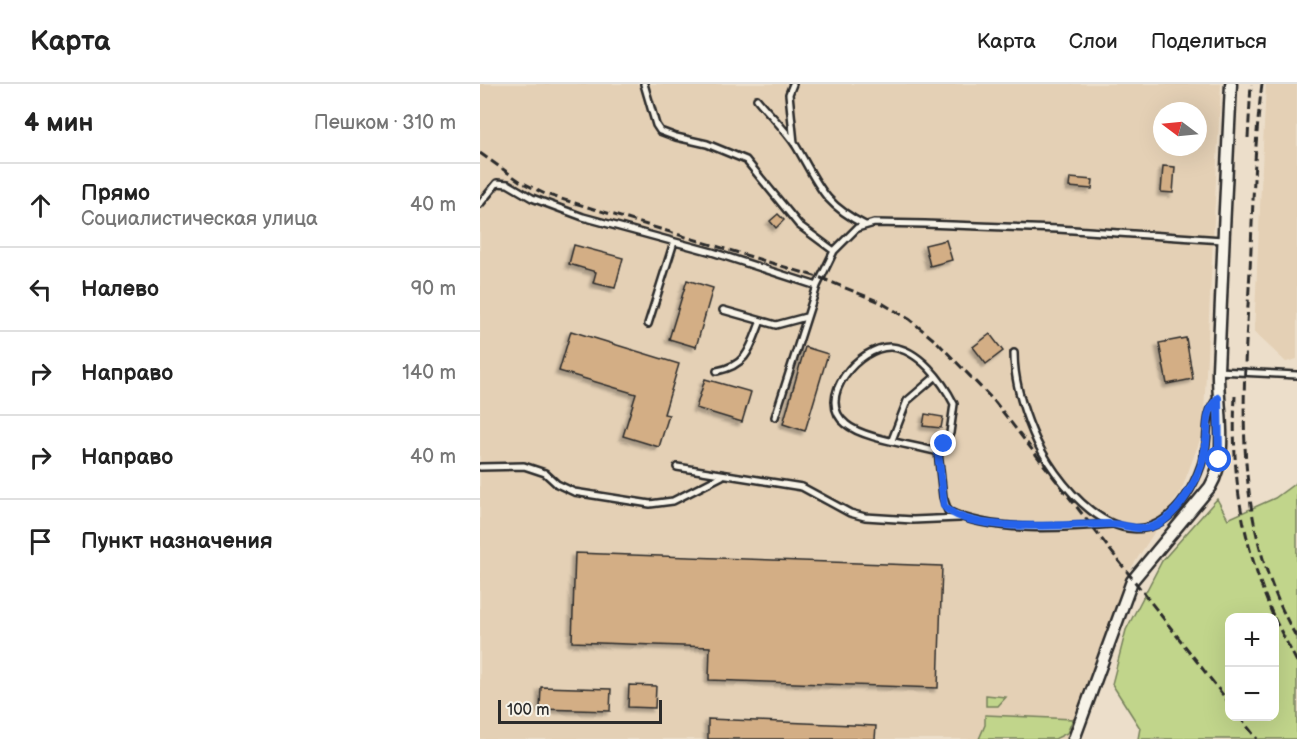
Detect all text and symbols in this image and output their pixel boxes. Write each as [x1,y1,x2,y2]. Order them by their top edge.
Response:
text: Карта [30,25,110,58]
text: Карта [977,29,1036,54]
text: Слои [1069,29,1118,54]
text: Поделиться [1151,29,1267,54]
north arrow [1153,102,1207,156]
text: 4 мин [24,108,93,139]
text: Пешком · 310 m [314,111,456,135]
text: Прямо [81,180,150,207]
icon: ahead [24,189,57,222]
text: 40 m [410,193,456,217]
text: Социалистическая улица [81,207,318,231]
icon: left [24,273,57,306]
text: Налево [81,276,159,303]
text: 90 m [411,277,456,301]
icon: right [24,357,57,390]
text: Направо [81,360,173,387]
text: 140 m [402,361,456,385]
route end [930,430,956,456]
icon: right [24,441,57,474]
text: Направо [81,444,173,471]
text: 40 m [410,445,456,469]
route start [1205,446,1231,472]
icon: arrive [24,525,57,558]
text: Пункт назначения [81,528,273,555]
map controls [1225,613,1279,721]
button: + [1225,613,1279,667]
button: − [1225,667,1279,721]
scale bar [498,697,662,724]
text: 100 m [507,701,550,720]

